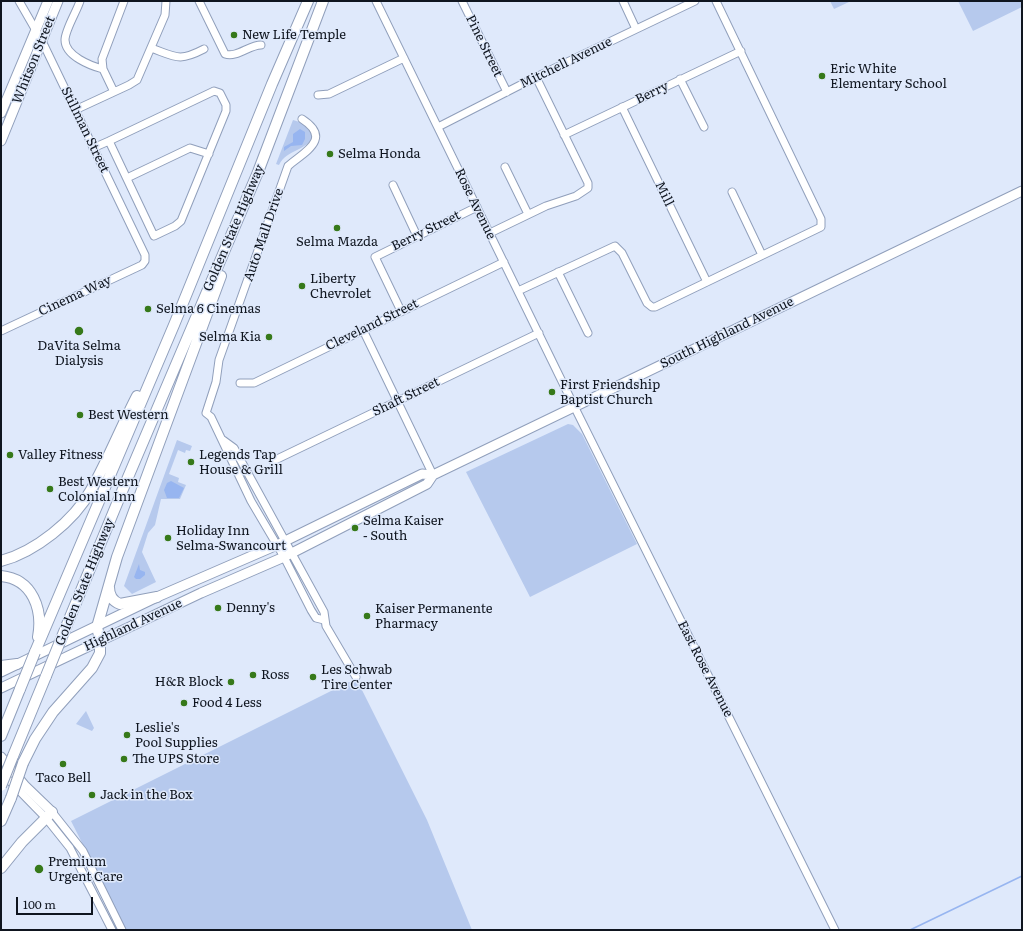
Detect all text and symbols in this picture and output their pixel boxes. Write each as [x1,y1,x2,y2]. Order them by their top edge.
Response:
street label: Pine Street [462,12,506,80]
street label: Whitson Street [9,14,59,106]
place label: New Life Temple [242,27,346,43]
marker: New Life Temple [229,30,239,40]
street label: Mitchell Avenue [517,34,615,92]
place label: Eric White Elementary School [830,61,947,92]
marker: Eric White Elementary School [817,71,827,81]
street label: Berry [633,78,671,108]
street label: Stillman Street [57,84,113,176]
place label: Selma Honda [338,146,421,162]
marker: Selma Honda [325,149,335,159]
street label: Golden State Highway [200,162,268,294]
street label: Rose Avenue [451,166,499,242]
street label: Mill [651,179,677,209]
street label: Auto Mall Drive [241,186,287,284]
street label: Berry Street [389,208,463,254]
marker: Selma Mazda [332,223,342,233]
place label: Selma Mazda [296,234,378,250]
place label: Liberty Chevrolet [310,271,371,302]
street label: Cinema Way [36,272,114,320]
marker: Liberty Chevrolet [297,281,307,291]
street label: South Highland Avenue [658,294,796,372]
street label: Cleveland Street [323,296,421,354]
place label: Selma 6 Cinemas [156,301,260,317]
marker: Selma 6 Cinemas [143,304,153,314]
marker: DaVita Selma Dialysis [73,325,85,337]
place label: Selma Kia [199,329,261,345]
marker: Selma Kia [264,332,274,342]
place label: DaVita Selma Dialysis [37,338,121,369]
street label: Shaft Street [370,374,442,420]
place label: First Friendship Baptist Church [560,377,660,408]
marker: First Friendship Baptist Church [547,387,557,397]
place label: Best Western [88,407,169,423]
marker: Best Western [75,410,85,420]
place label: Valley Fitness [18,447,103,463]
place label: Legends Tap House & Grill [199,447,283,478]
marker: Valley Fitness [5,450,15,460]
marker: Legends Tap House & Grill [186,457,196,467]
place label: Best Western Colonial Inn [58,474,139,505]
marker: Best Western Colonial Inn [45,484,55,494]
place label: Selma Kaiser - South [363,513,443,544]
street label: Golden State Highway [52,516,118,648]
place label: Holiday Inn Selma-Swancourt [176,523,286,554]
marker: Selma Kaiser - South [350,523,360,533]
marker: Holiday Inn Selma-Swancourt [163,533,173,543]
street label: Highland Avenue [81,595,185,655]
place label: Denny's [226,600,275,616]
place label: Kaiser Permanente Pharmacy [375,601,493,632]
marker: Denny's [213,603,223,613]
marker: Kaiser Permanente Pharmacy [362,611,372,621]
street label: East Rose Avenue [674,618,736,720]
place label: Les Schwab Tire Center [321,662,392,693]
place label: Ross [261,667,289,683]
marker: Ross [248,670,258,680]
marker: Les Schwab Tire Center [308,672,318,682]
place label: H&R Block [155,674,223,690]
marker: H&R Block [226,677,236,687]
place label: Food 4 Less [192,695,262,711]
marker: Food 4 Less [179,698,189,708]
place label: Leslie's Pool Supplies [135,720,218,751]
marker: Leslie's Pool Supplies [122,730,132,740]
place label: The UPS Store [132,751,219,767]
marker: The UPS Store [119,754,129,764]
marker: Taco Bell [58,759,68,769]
place label: Taco Bell [35,770,91,786]
place label: Jack in the Box [100,787,193,803]
marker: Jack in the Box [87,790,97,800]
place label: Premium Urgent Care [48,854,123,885]
marker: Premium Urgent Care [33,863,45,875]
scale bar [18,889,95,915]
text: 100 m [23,895,56,913]

